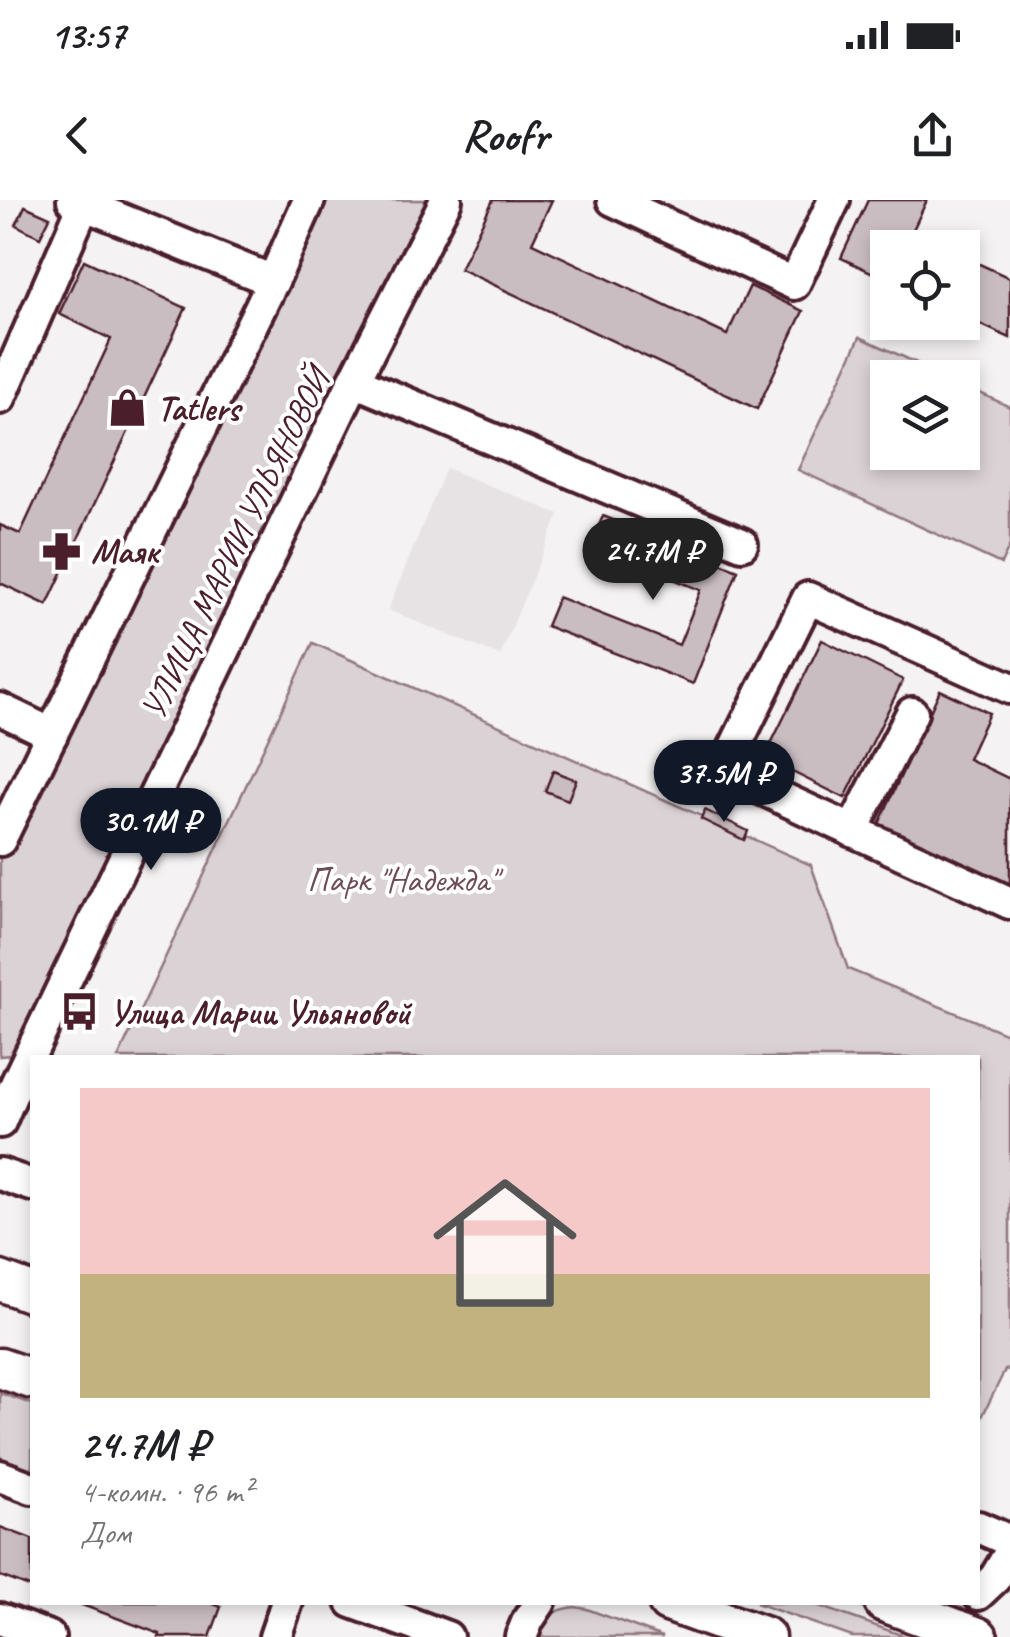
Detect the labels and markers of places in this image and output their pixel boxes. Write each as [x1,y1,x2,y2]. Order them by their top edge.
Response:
place label: Tatlers [157,386,244,431]
shop icon: Tatlers [106,387,148,429]
pin: 24.7M ₽ [561,518,745,603]
place label: Маяк [91,529,162,574]
pharmacy icon: Маяк [40,530,82,572]
pin: 37.5M ₽ [632,740,816,825]
pin: 30.1M ₽ [59,788,243,873]
place label: Улица Марии Ульяновой [109,990,413,1035]
bus stop icon: Улица Марии Ульяновой [58,991,100,1033]

